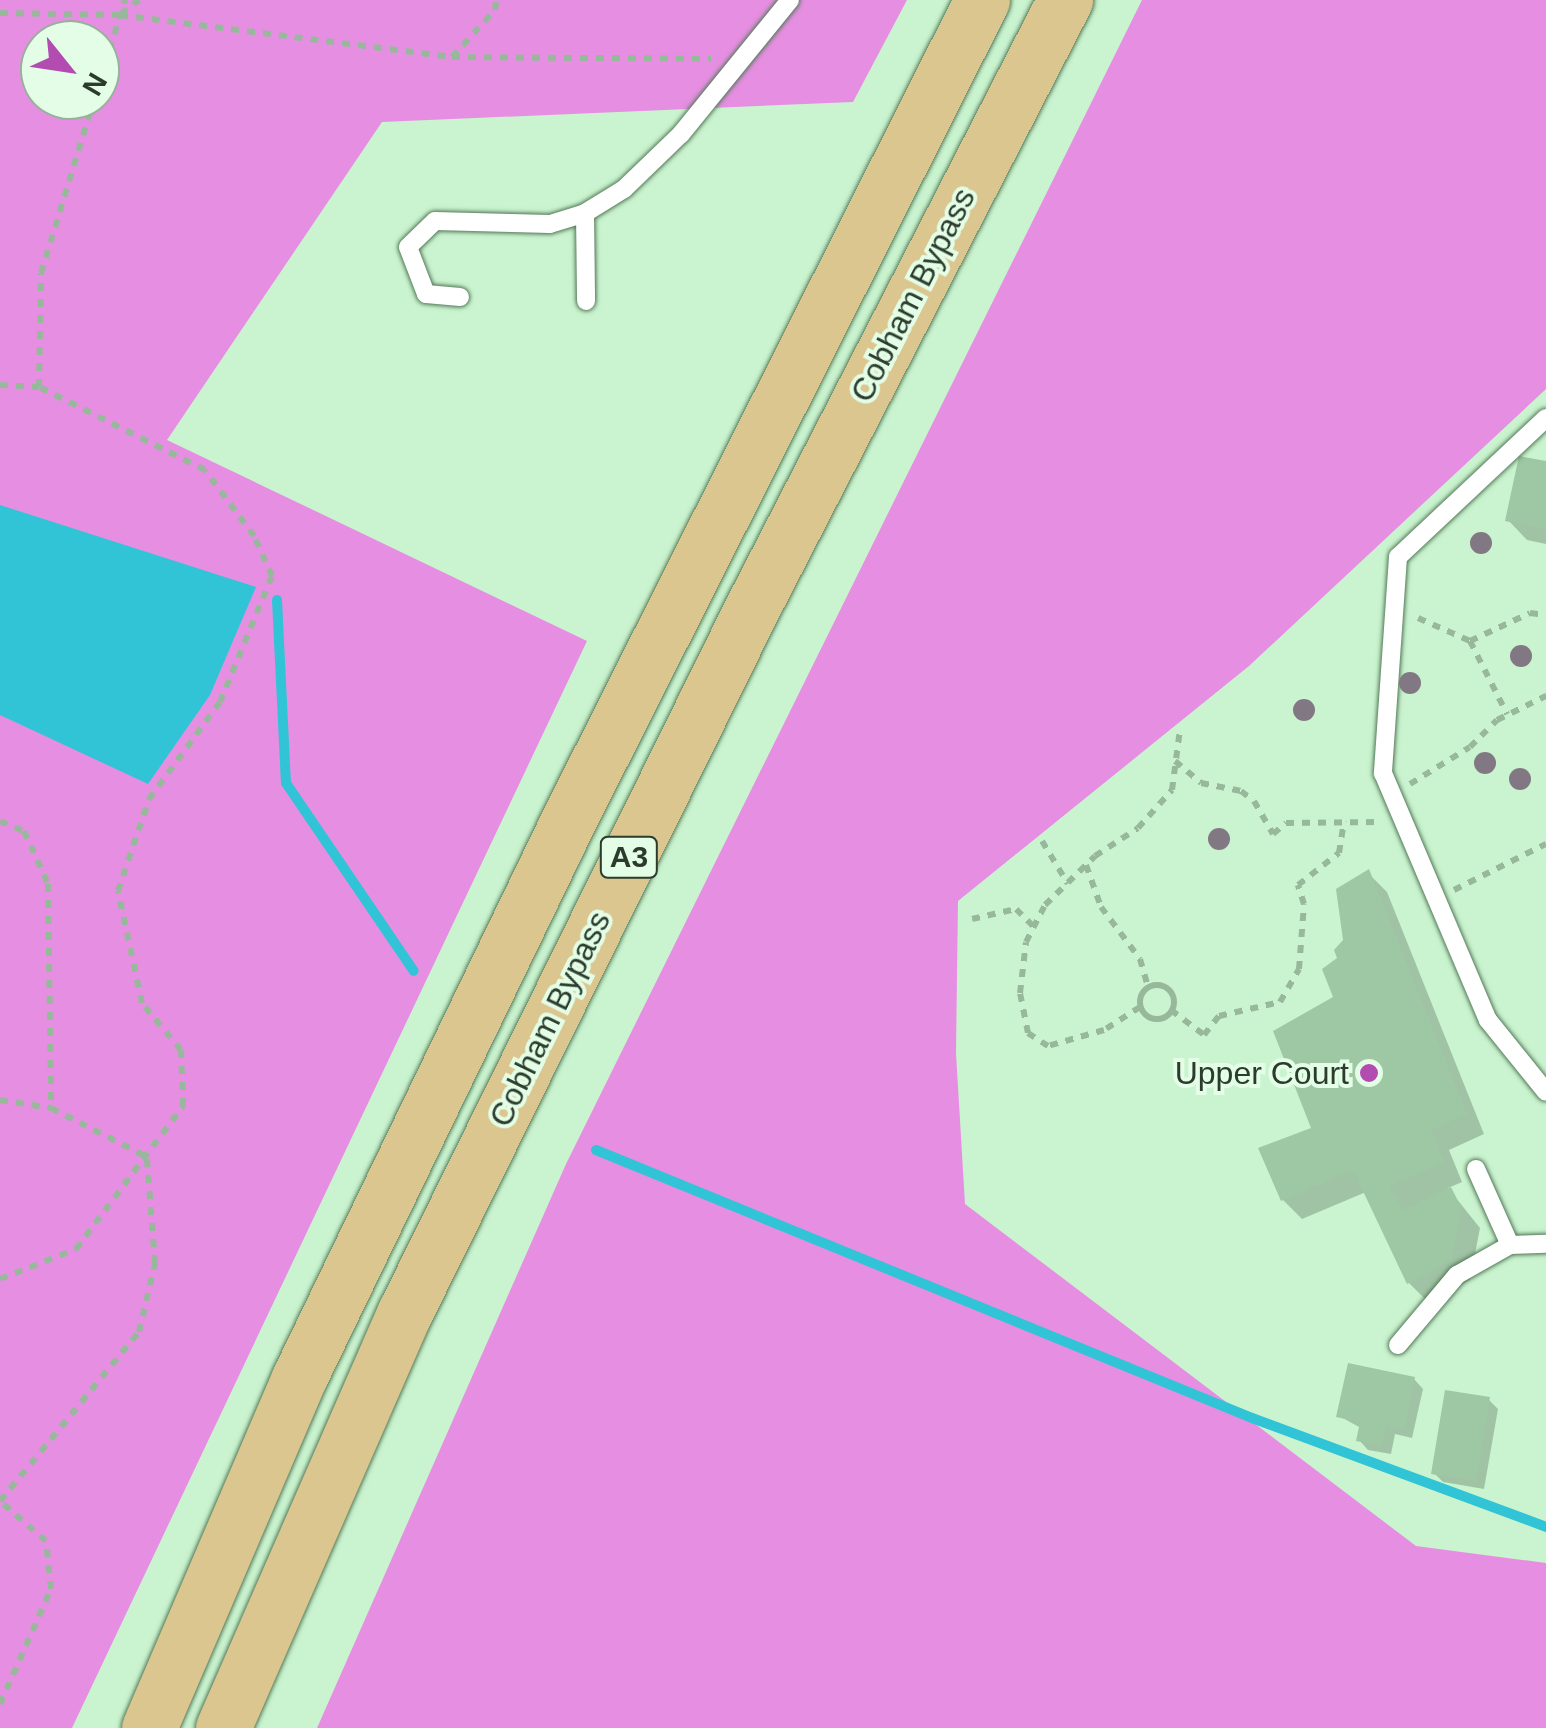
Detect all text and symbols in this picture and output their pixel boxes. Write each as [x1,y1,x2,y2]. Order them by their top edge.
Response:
north arrow [20,20,120,120]
text: N [76,68,113,101]
street label: Cobham Bypass [843,182,983,408]
road number: A3 [599,832,659,882]
street label: Cobham Bypass [481,905,619,1133]
place label: Upper Court [1175,1054,1349,1092]
marker: Upper Court [1358,1062,1380,1084]

